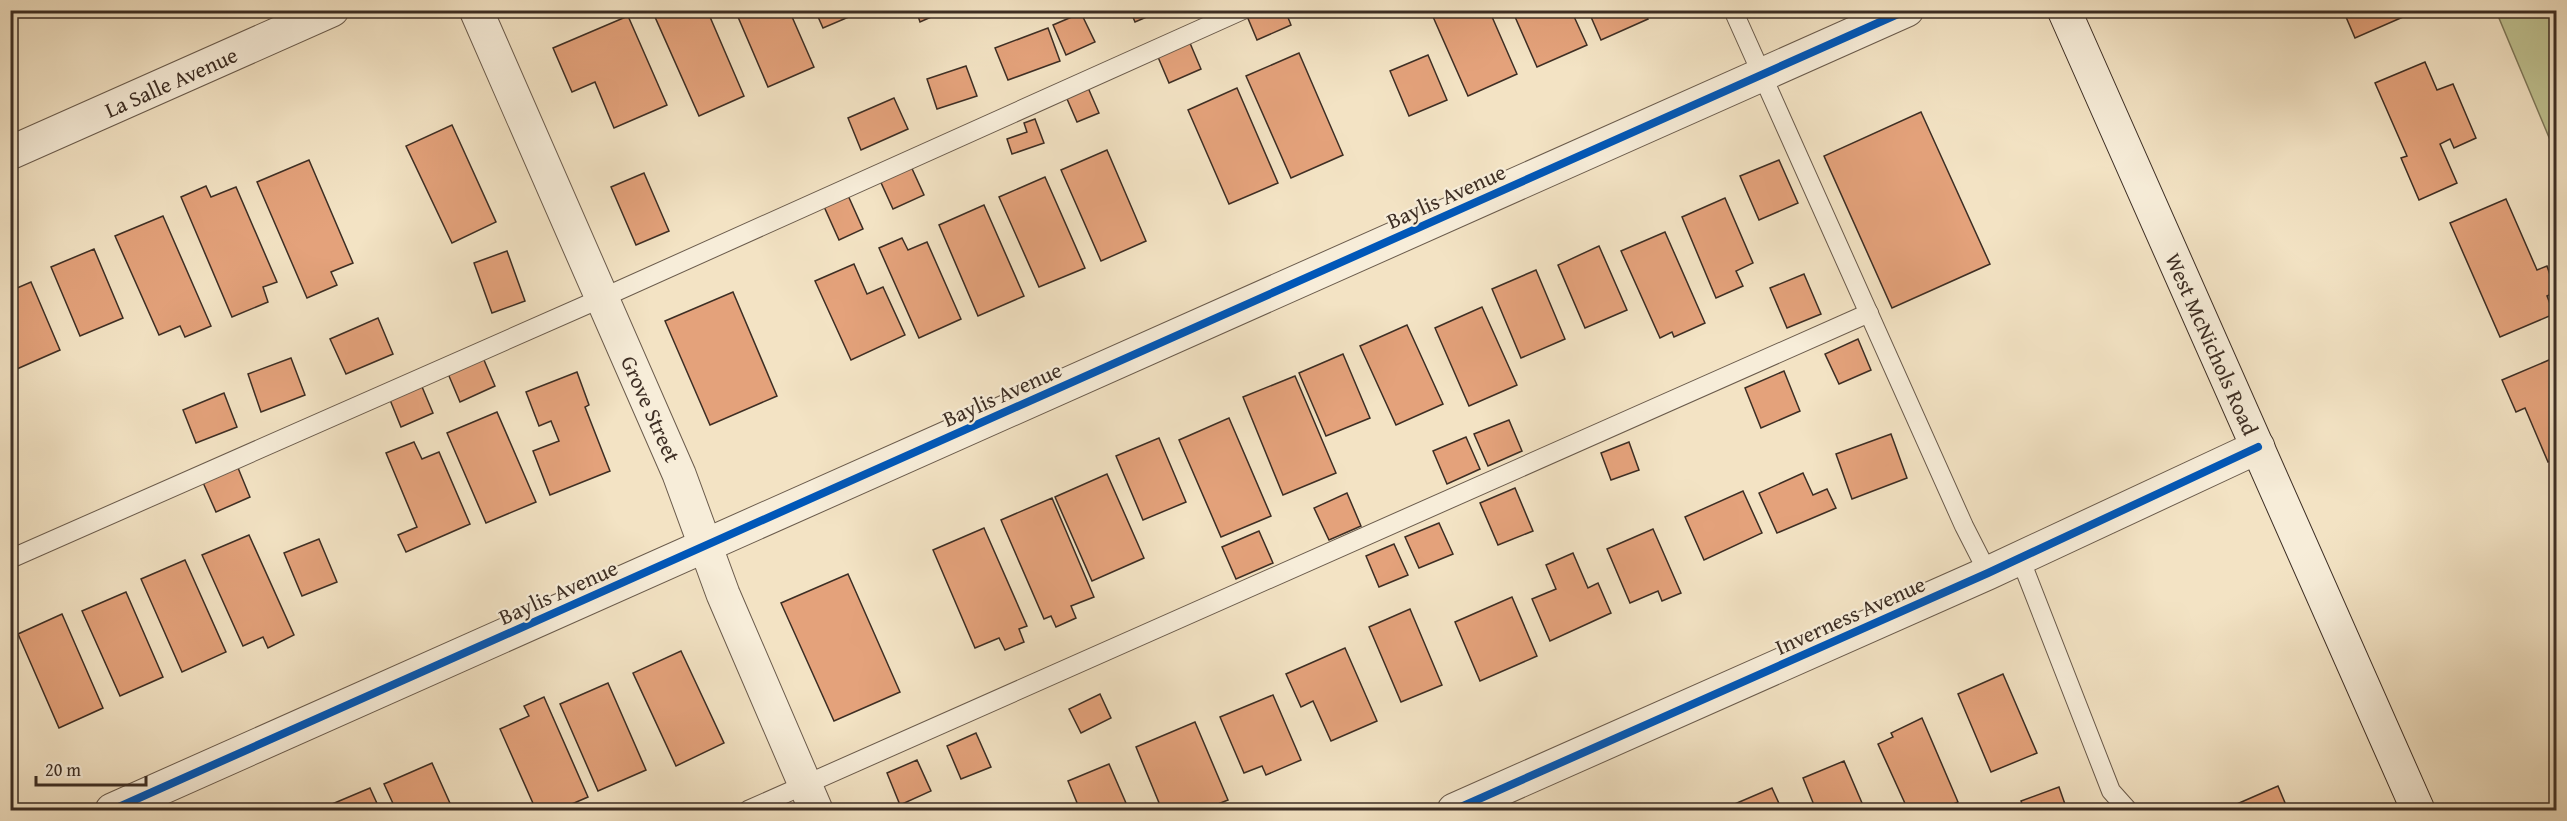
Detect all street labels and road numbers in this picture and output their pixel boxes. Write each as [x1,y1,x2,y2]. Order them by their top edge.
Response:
street label: La Salle Avenue [100,38,242,126]
street label: Baylis Avenue [1381,155,1511,237]
street label: West McNichols Road [2157,248,2267,441]
street label: Grove Street [613,351,689,468]
street label: Baylis Avenue [937,353,1067,435]
street label: Baylis Avenue [493,551,623,633]
street label: Inverness Avenue [1770,568,1930,662]

